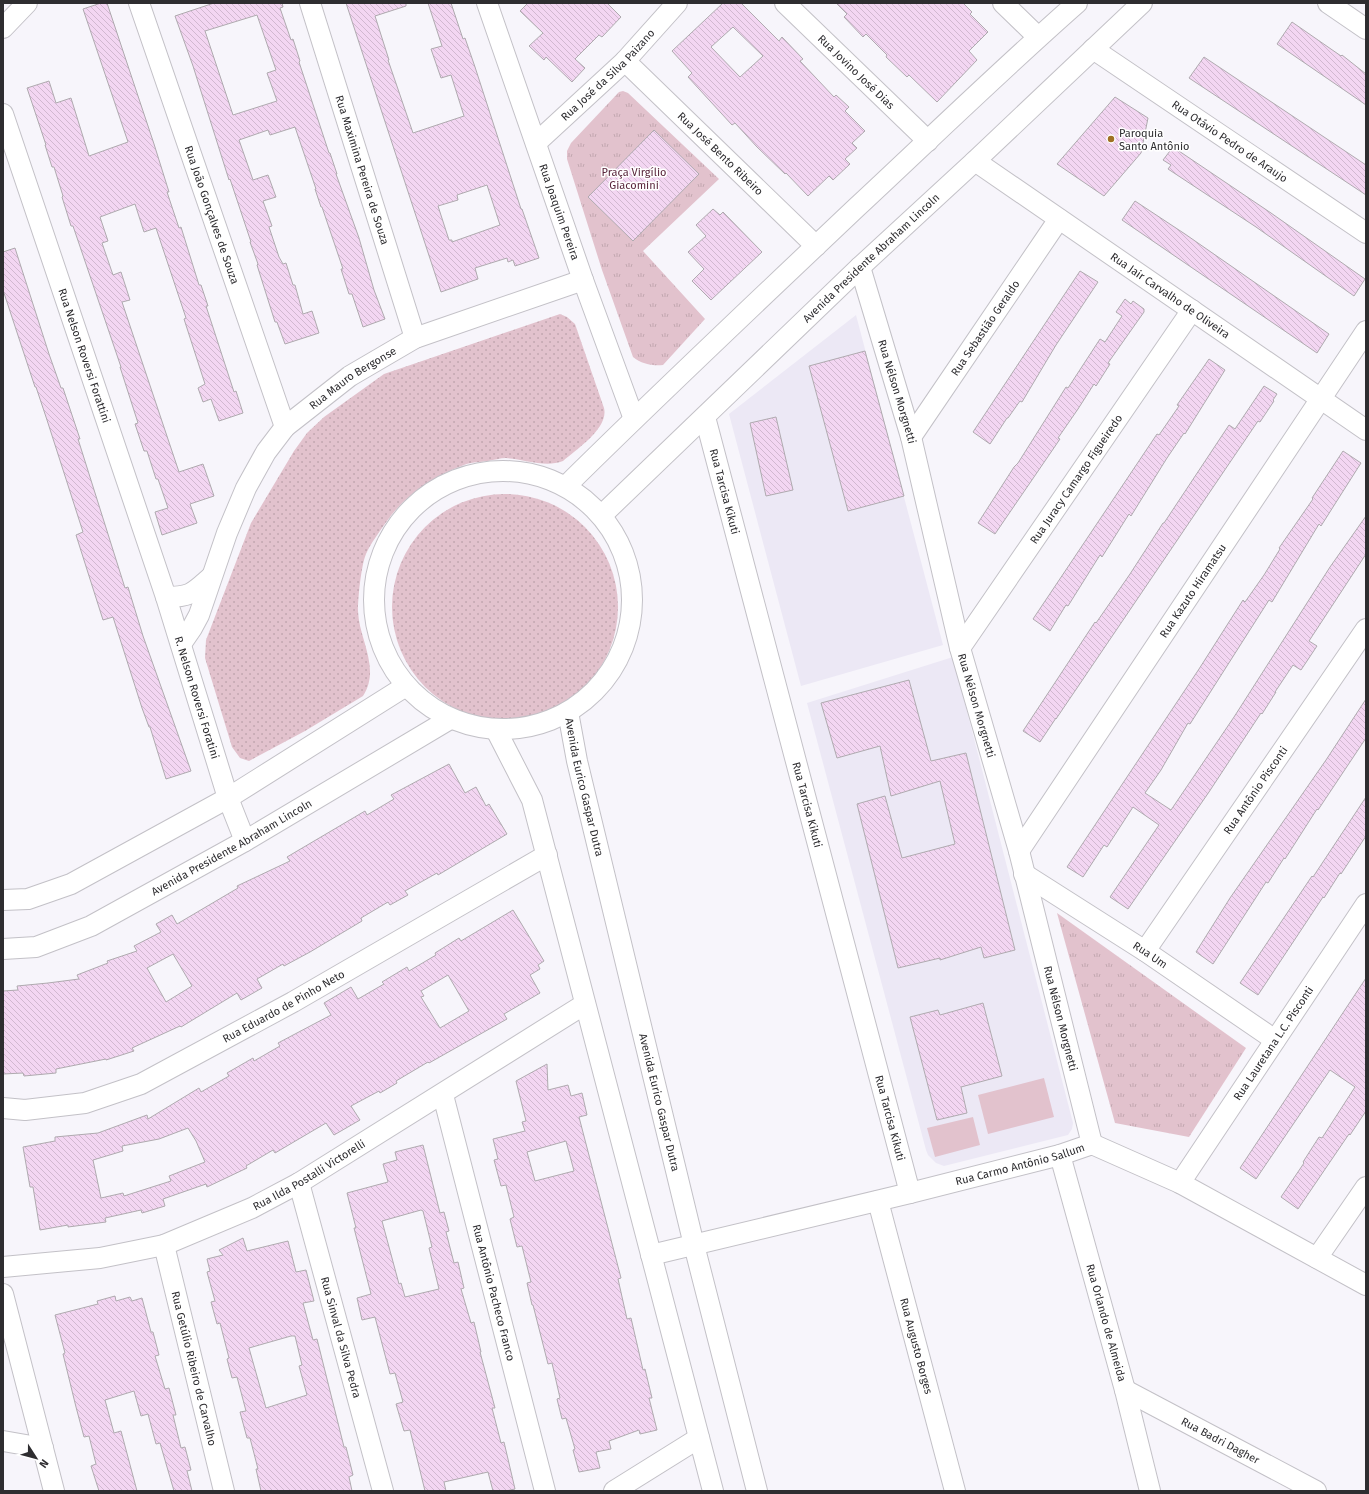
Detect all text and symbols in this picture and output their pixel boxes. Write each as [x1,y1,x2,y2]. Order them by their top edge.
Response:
street label: Rua José da Silva Paizano [558,26,657,123]
street label: Rua Jovino José Dias [815,32,897,112]
street label: Rua Maximina Pereira de Souza [333,94,392,246]
street label: Rua Otávio Pedro de Araujo [1169,98,1290,185]
street label: Rua José Bento Ribeiro [675,109,766,198]
place label: Paroquia Santo Antônio [1119,127,1190,153]
marker: Paroquia Santo Antônio [1106,134,1116,144]
street label: Rua João Gonçalves de Souza [182,144,242,286]
street label: Rua Joaquim Pereira [537,162,582,262]
park label: Praça Virgílio Giacomini [601,166,667,192]
street label: Avenida Presidente Abraham Lincoln [800,191,942,325]
street label: Rua Jair Carvalho de Oliveira [1108,250,1232,341]
street label: Rua Sebastião Geraldo [948,277,1022,378]
street label: Rua Nelson Roversi Forattini [56,287,113,425]
street label: Rua Nélson Morgnetti [876,338,919,445]
street label: Rua Mauro Bergonse [307,344,399,412]
street label: Rua Juracy Camargo Figueiredo [1027,412,1125,546]
street label: Rua Tarcisa Kikuti [707,447,742,536]
street label: Rua Kazuto Hiramatsu [1157,541,1229,640]
street label: R. Nelson Roversi Foratini [172,635,222,760]
street label: Rua Nélson Morgnetti [955,652,998,759]
street label: Avenida Eurico Gaspar Dutra [563,717,606,858]
street label: Rua Antônio Pisconti [1221,744,1290,837]
street label: Rua Tarcisa Kikuti [790,761,825,849]
street label: Avenida Presidente Abraham Lincoln [149,796,314,898]
street label: Rua Um [1131,939,1170,971]
street label: Rua Nélson Morgnetti [1041,964,1080,1072]
street label: Rua Eduardo de Pinho Neto [220,967,347,1045]
street label: Rua Lauretana L.C. Pisconti [1231,984,1316,1103]
street label: Avenida Eurico Gaspar Dutra [637,1032,682,1173]
street label: Rua Tarcisa Kikuti [873,1074,908,1162]
street label: Rua Ilda Postalli Victorelli [251,1137,367,1213]
street label: Rua Carmo Antônio Sallum [954,1141,1086,1188]
street label: Rua Antônio Pacheco Franco [470,1223,518,1362]
street label: Rua Orlando de Almeida [1084,1262,1129,1383]
street label: Rua Sinval da Silva Pedra [318,1275,364,1399]
street label: Rua Getúlio Ribeiro de Carvalho [169,1290,219,1447]
street label: Rua Augusto Borges [898,1296,935,1395]
street label: Rua Badri Dagher [1179,1414,1263,1467]
north arrow [16,1438,56,1478]
text: N [36,1457,51,1470]

